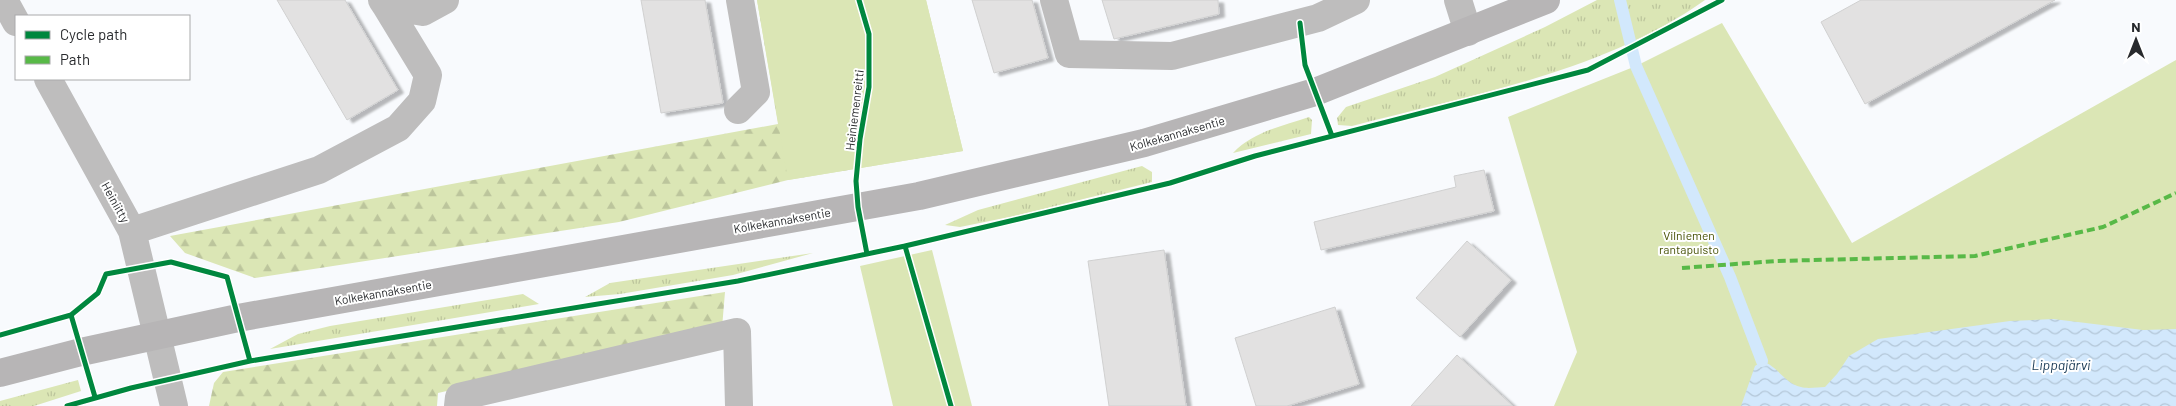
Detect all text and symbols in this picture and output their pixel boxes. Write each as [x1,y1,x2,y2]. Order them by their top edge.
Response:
legend [15,15,190,80]
north arrow [2111,15,2161,65]
text: N [2131,18,2141,35]
text: Cycle path [60,25,127,43]
text: Path [60,50,90,68]
street label: Heiniemenreitti [842,69,866,151]
street label: Kolkekannaksentie [1128,113,1226,153]
street label: Heiniitty [99,179,133,225]
street label: Kolkekannaksentie [732,205,832,235]
park label: Vilniemen rantapuisto [1659,228,1719,256]
street label: Kolkekannaksentie [333,277,433,307]
water label: Lippajärvi [2031,356,2091,373]

